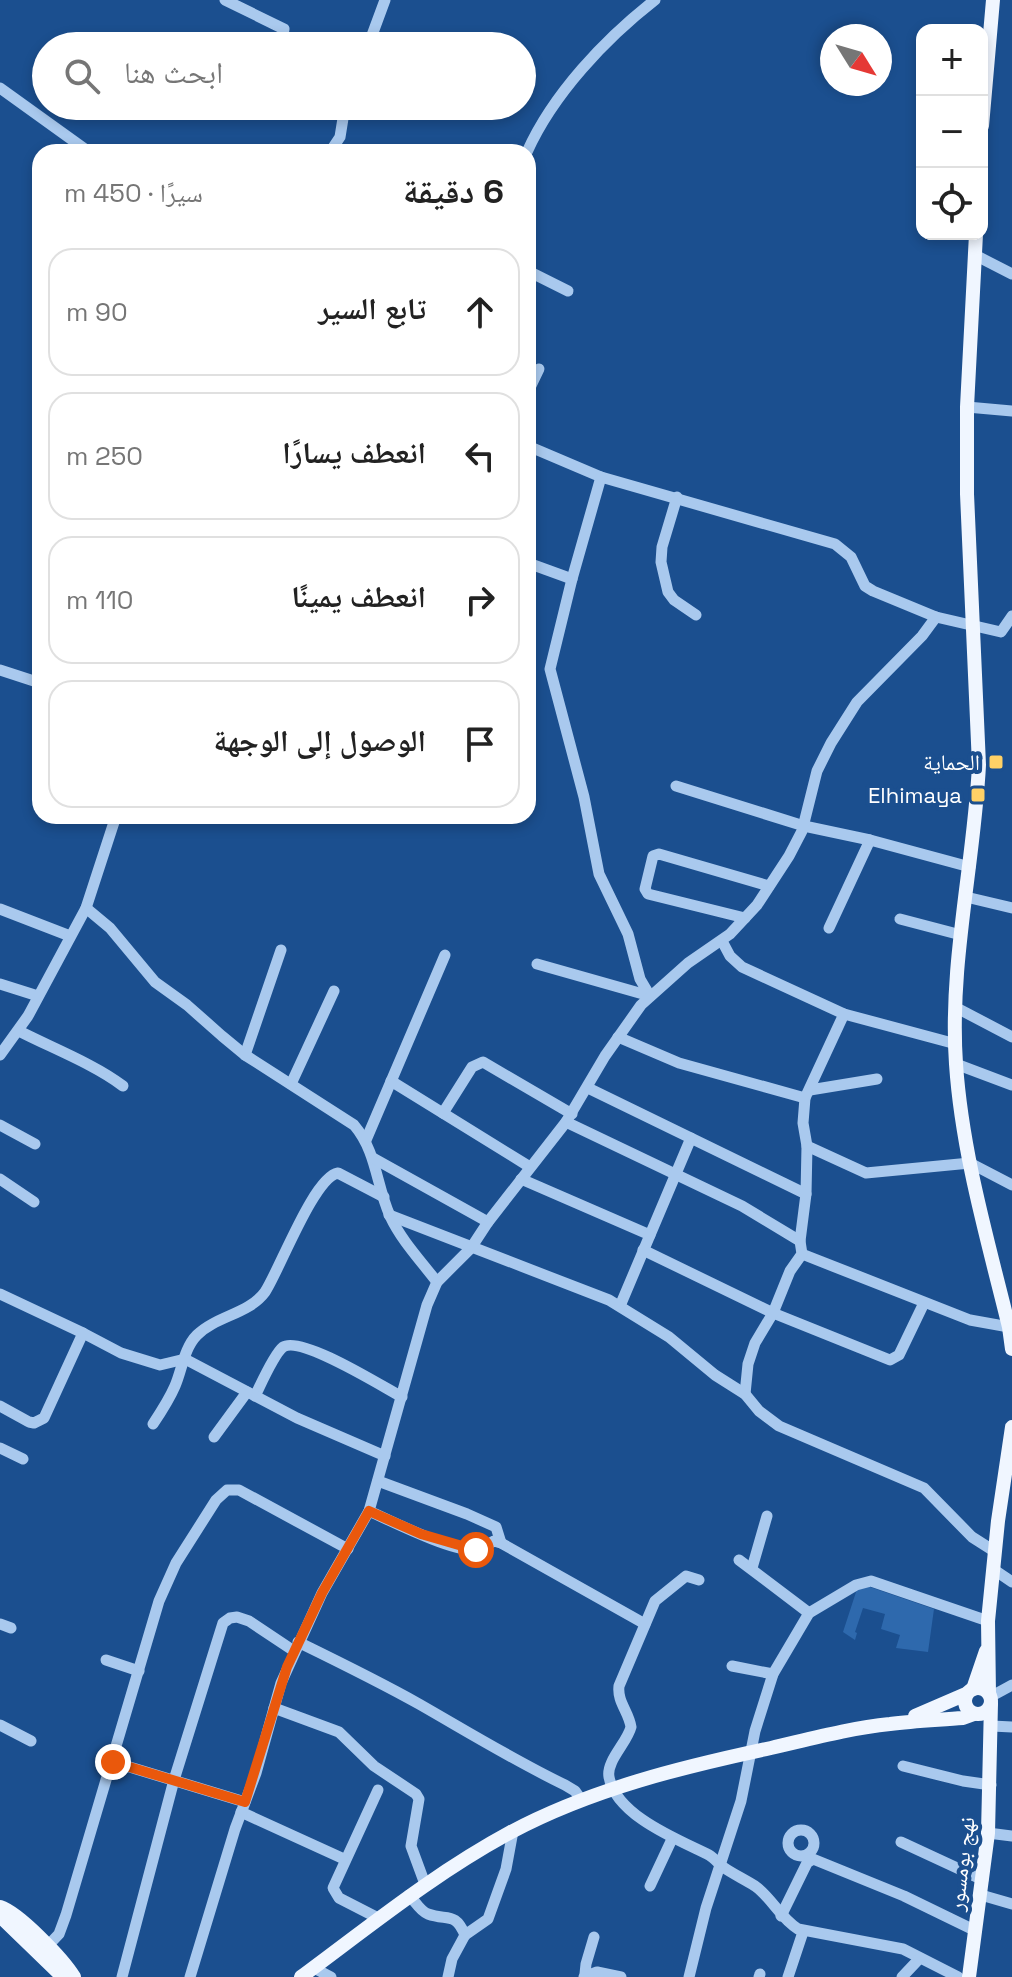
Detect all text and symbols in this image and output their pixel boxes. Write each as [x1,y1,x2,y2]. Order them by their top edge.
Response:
north arrow [820,24,892,96]
map controls [916,24,988,240]
button: + [916,24,988,96]
search box [32,32,536,120]
text: ابحث هنا [124,53,223,92]
icon: search [60,54,104,98]
button: − [916,96,988,168]
button: locate [916,168,988,240]
text: 6 دقيقة [403,170,504,213]
text: سيرًا · 450 m [64,176,203,210]
text: تابع السير [318,289,426,328]
icon: ahead [458,290,502,334]
text: 90 m [66,295,128,329]
text: انعطف يسارًا [282,433,426,472]
icon: left [458,434,502,478]
text: 250 m [66,439,143,473]
text: انعطف يمينًا [291,577,426,616]
icon: right [458,578,502,622]
text: 110 m [66,583,133,617]
text: الوصول إلى الوجهة [213,721,426,760]
icon: arrive [458,722,502,766]
place label: الحماية [923,748,980,776]
marker: الحماية [987,753,1005,771]
place label: Elhimaya [868,781,962,809]
marker: Elhimaya [969,786,987,804]
route start [458,1532,494,1568]
route end [95,1744,131,1780]
street label: نهج بومسور [941,1815,981,1914]

